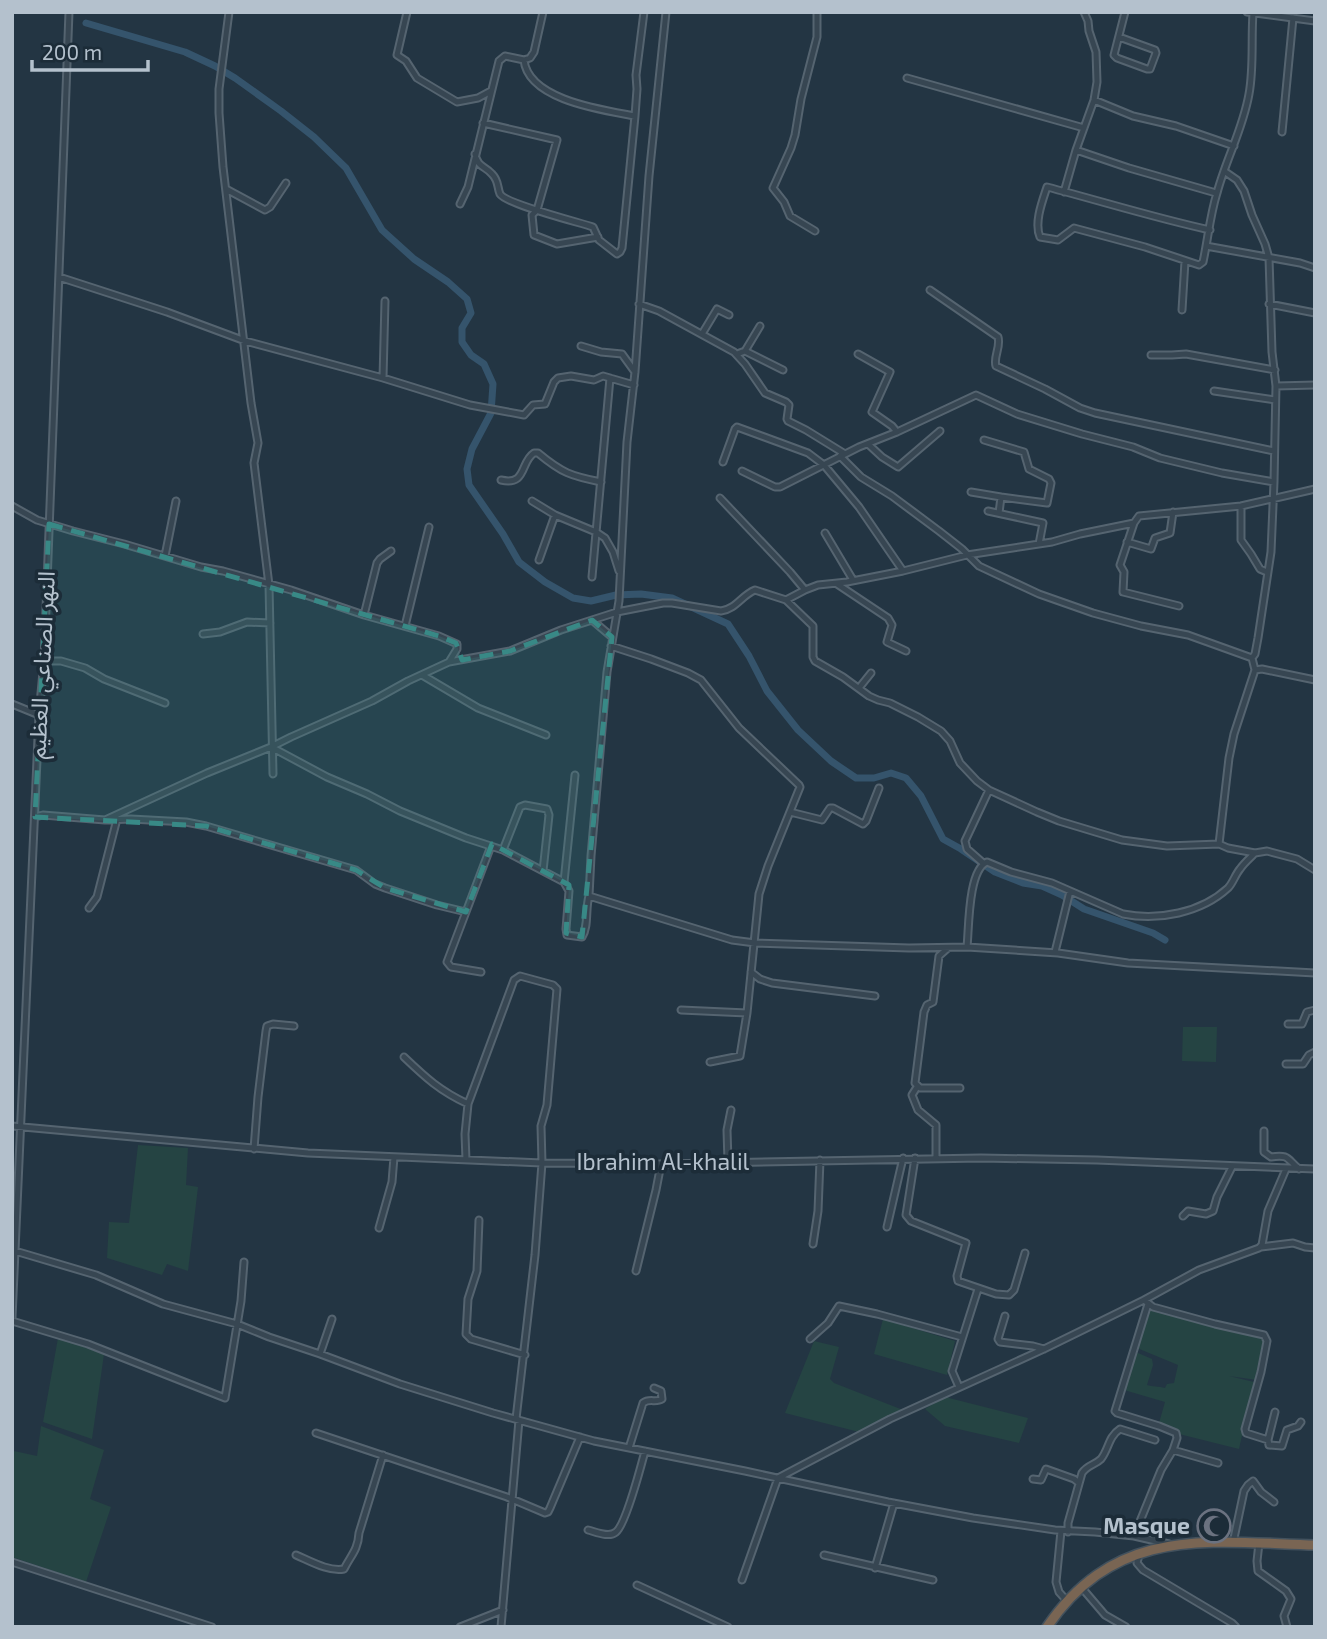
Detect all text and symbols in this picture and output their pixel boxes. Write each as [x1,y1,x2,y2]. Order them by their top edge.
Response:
scale bar [32,28,147,72]
text: 200 m [42,39,102,64]
street label: النهر الصناعي العظيم [22,570,64,760]
street label: Ibrahim Al-khalil [577,1147,750,1175]
mosque icon: Masque [1195,1507,1233,1545]
place label: Masque [1103,1511,1190,1539]

